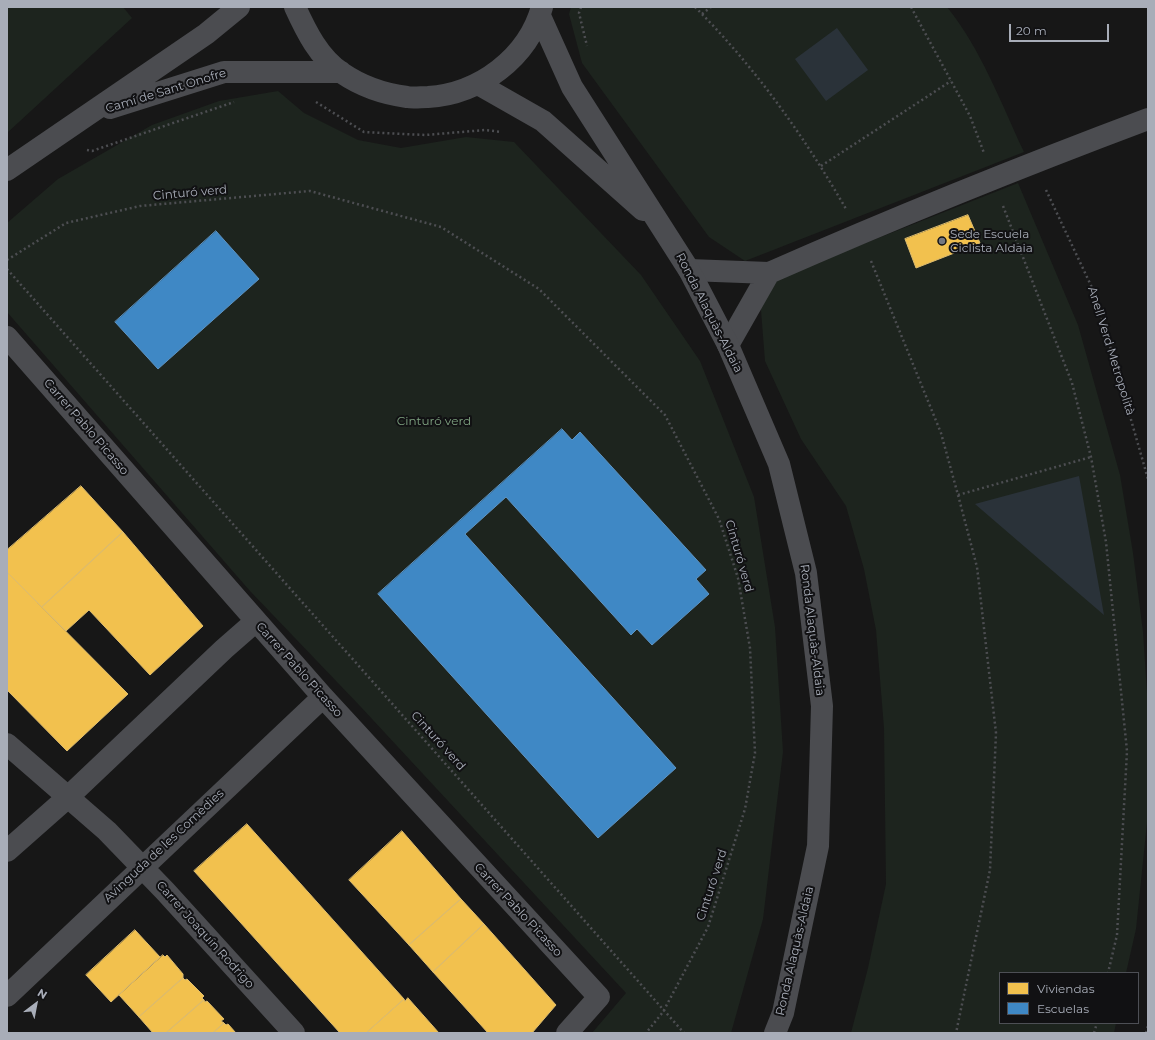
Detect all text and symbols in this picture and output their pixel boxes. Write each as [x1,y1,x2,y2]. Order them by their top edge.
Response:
scale bar [1011,16,1111,42]
text: 20 m [1016,23,1047,38]
street label: Camí de Sant Onofre [104,66,228,116]
street label: Cinturó verd [152,183,228,203]
place label: Sede Escuela Ciclista Aldaia [950,227,1033,255]
marker: Sede Escuela Ciclista Aldaia [937,236,947,246]
street label: Ronda Alaquàs-Aldaia [673,251,745,375]
street label: Anell Verd Metropolità [1085,285,1137,417]
street label: Carrer Pablo Picasso [40,376,132,478]
park label: Cinturó verd [397,414,471,428]
street label: Cinturó verd [722,518,756,594]
street label: Ronda Alaquàs-Aldaia [797,563,827,697]
street label: Carrer Pablo Picasso [253,620,345,720]
street label: Cinturó verd [408,709,468,773]
street label: Avinguda de les Comèdies [101,787,227,905]
street label: Cinturó verd [694,847,730,923]
street label: Carrer Pablo Picasso [471,860,565,960]
street label: Carrer Joaquín Rodrigo [153,878,257,992]
street label: Ronda Alaquàs-Aldaia [773,885,817,1017]
legend [999,972,1139,1024]
text: Viviendas [1037,981,1095,996]
north arrow [16,984,56,1024]
text: N [35,986,50,1002]
text: Escuelas [1037,1001,1089,1016]

